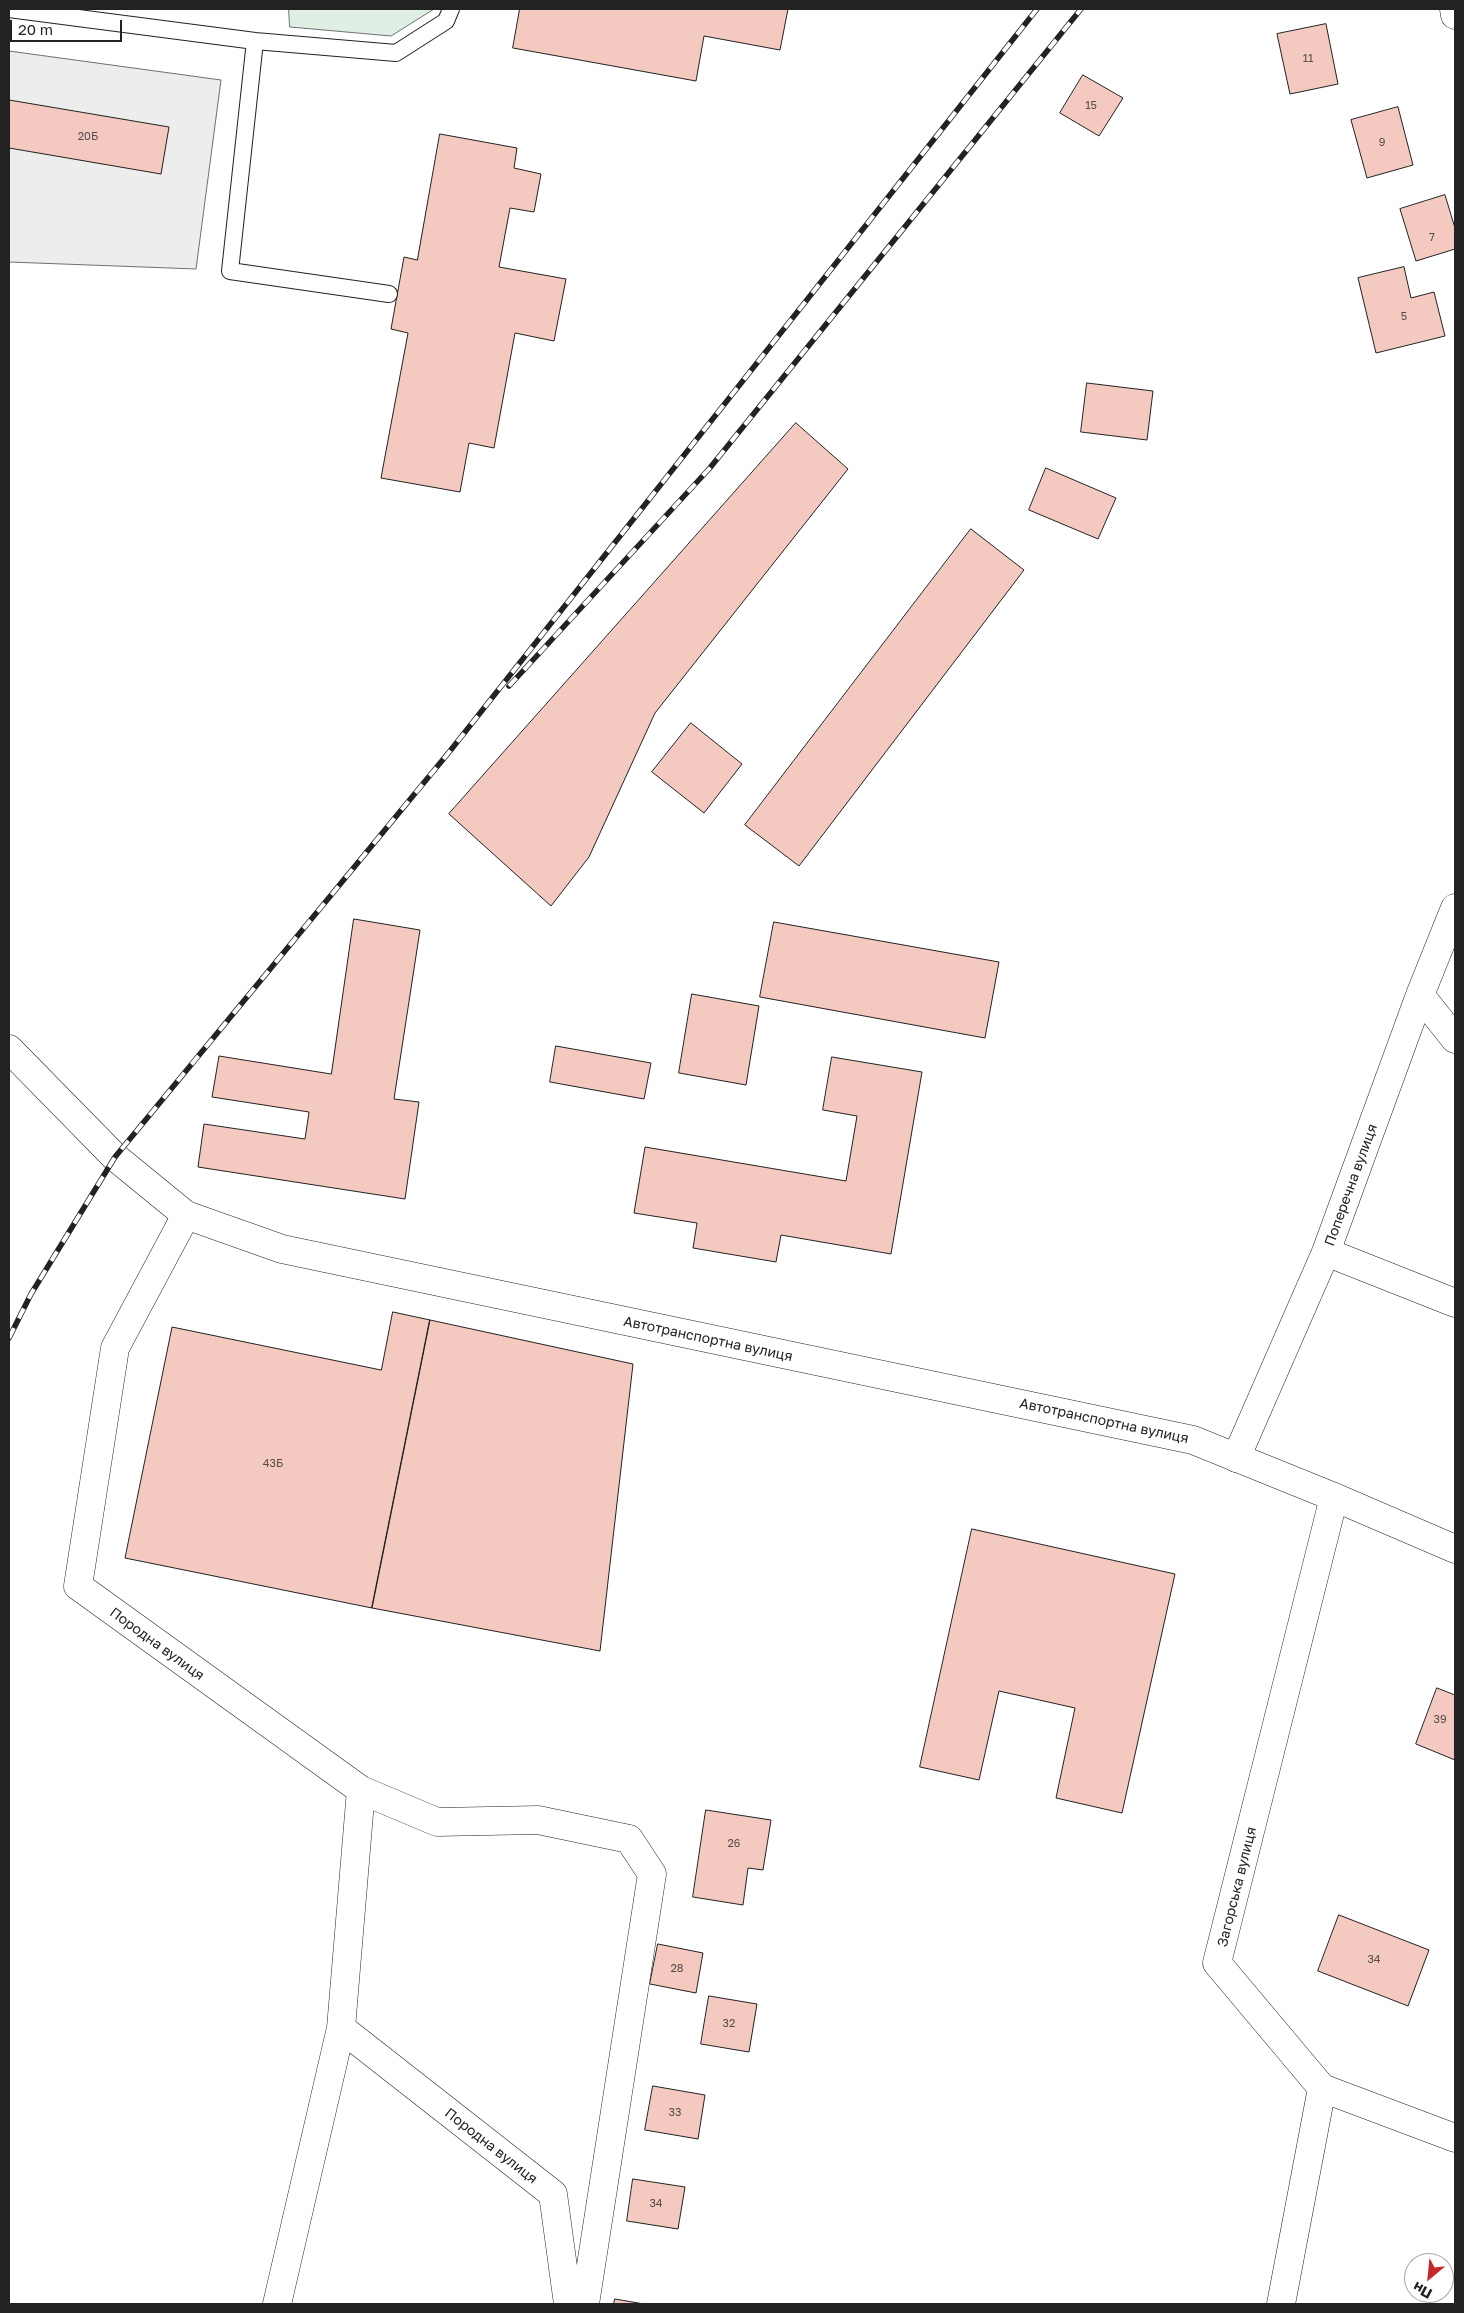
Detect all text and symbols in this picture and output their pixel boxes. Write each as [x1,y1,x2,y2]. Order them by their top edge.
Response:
scale bar [12,10,125,42]
text: 20 m [18,20,53,38]
house number: 11 [1303,52,1313,66]
house number: 15 [1085,99,1097,113]
house number: 20Б [78,130,98,144]
house number: 9 [1379,136,1385,150]
house number: 7 [1429,231,1435,245]
house number: 5 [1401,310,1407,324]
street label: Поперечна вулиця [1321,1122,1381,1248]
street label: Автотранспортна вулиця [622,1313,794,1365]
street label: Автотранспортна вулиця [1018,1395,1190,1447]
house number: 43Б [263,1457,283,1471]
street label: Породна вулиця [106,1604,208,1684]
house number: 39 [1433,1713,1447,1727]
street label: Загорська вулиця [1214,1825,1260,1949]
house number: 26 [727,1837,741,1851]
house number: 34 [1367,1953,1381,1967]
house number: 28 [670,1962,684,1976]
house number: 32 [723,2017,735,2031]
street label: Породна вулиця [441,2105,541,2187]
house number: 33 [669,2106,681,2120]
house number: 34 [649,2197,663,2211]
north arrow [1404,2253,1454,2303]
text: Пн [1410,2279,1435,2303]

